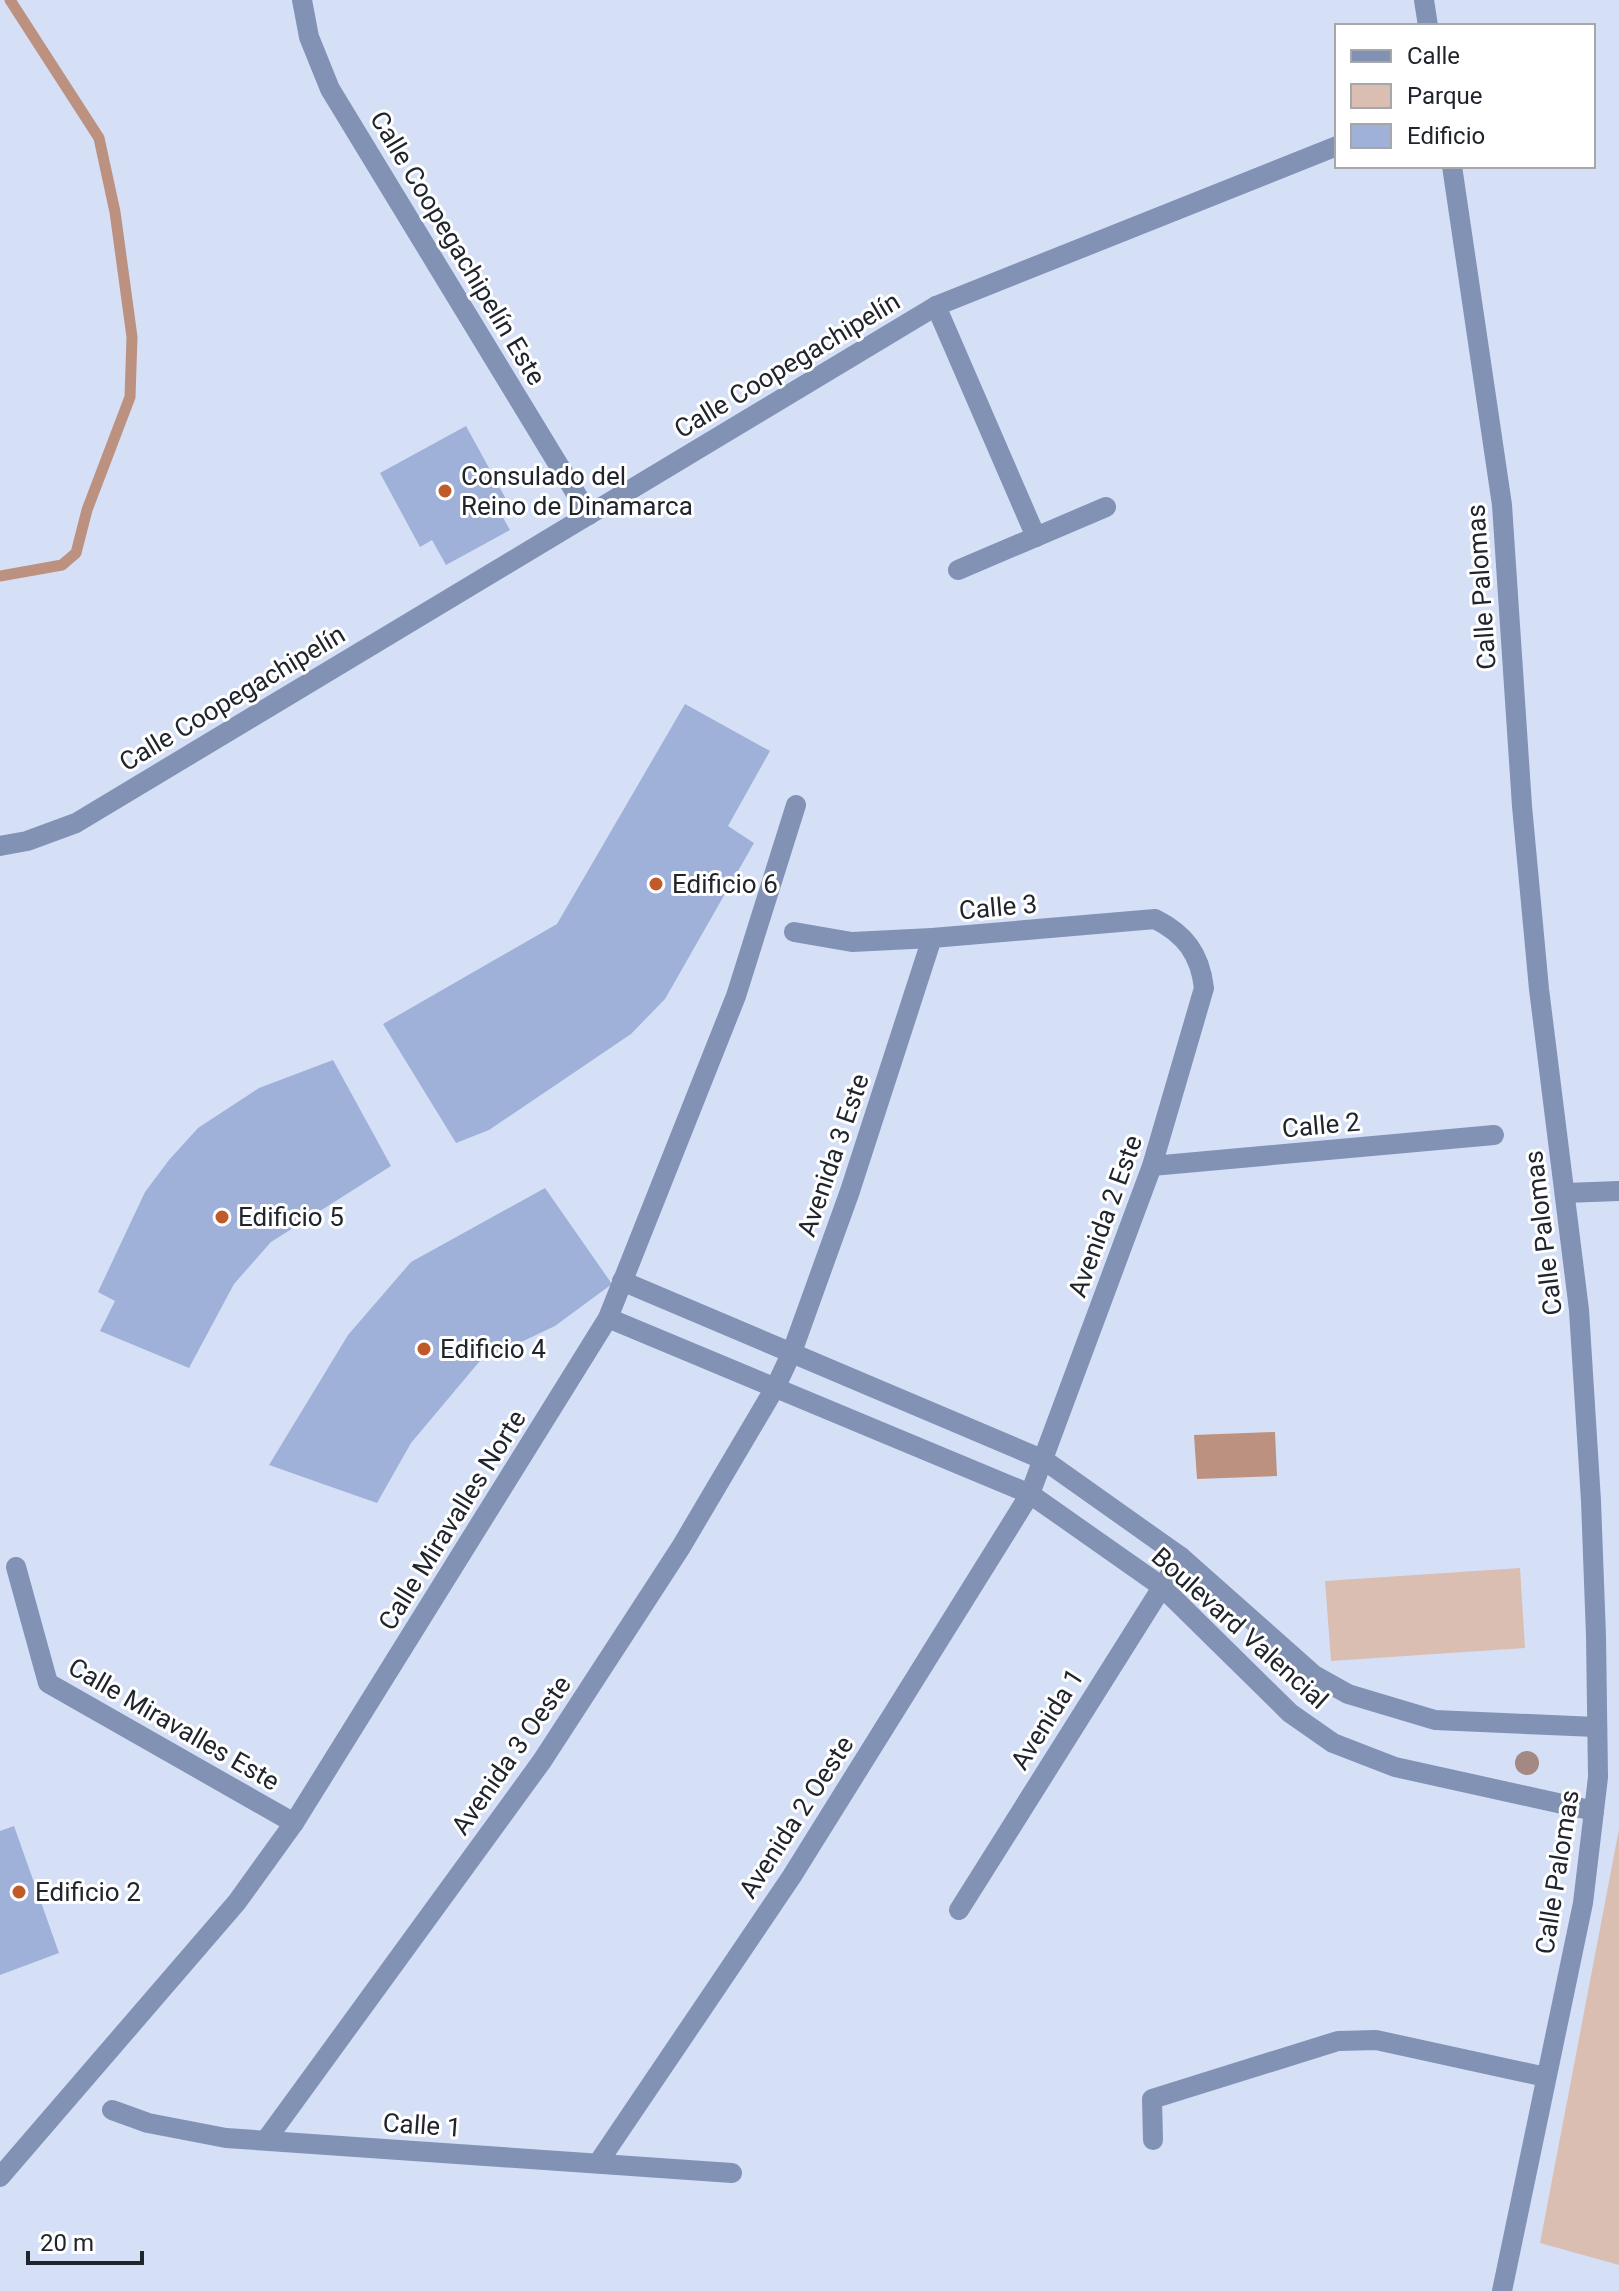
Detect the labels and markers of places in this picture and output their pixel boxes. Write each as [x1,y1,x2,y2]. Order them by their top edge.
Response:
place label: Consulado del Reino de Dinamarca [461,461,693,521]
marker: Consulado del Reino de Dinamarca [436,482,454,500]
place label: Edificio 6 [672,869,778,899]
marker: Edificio 6 [647,875,665,893]
place label: Edificio 5 [238,1202,344,1232]
marker: Edificio 5 [213,1208,231,1226]
place label: Edificio 4 [440,1334,546,1364]
marker: Edificio 4 [415,1340,433,1358]
place label: Edificio 2 [35,1877,141,1907]
marker: Edificio 2 [10,1883,28,1901]

